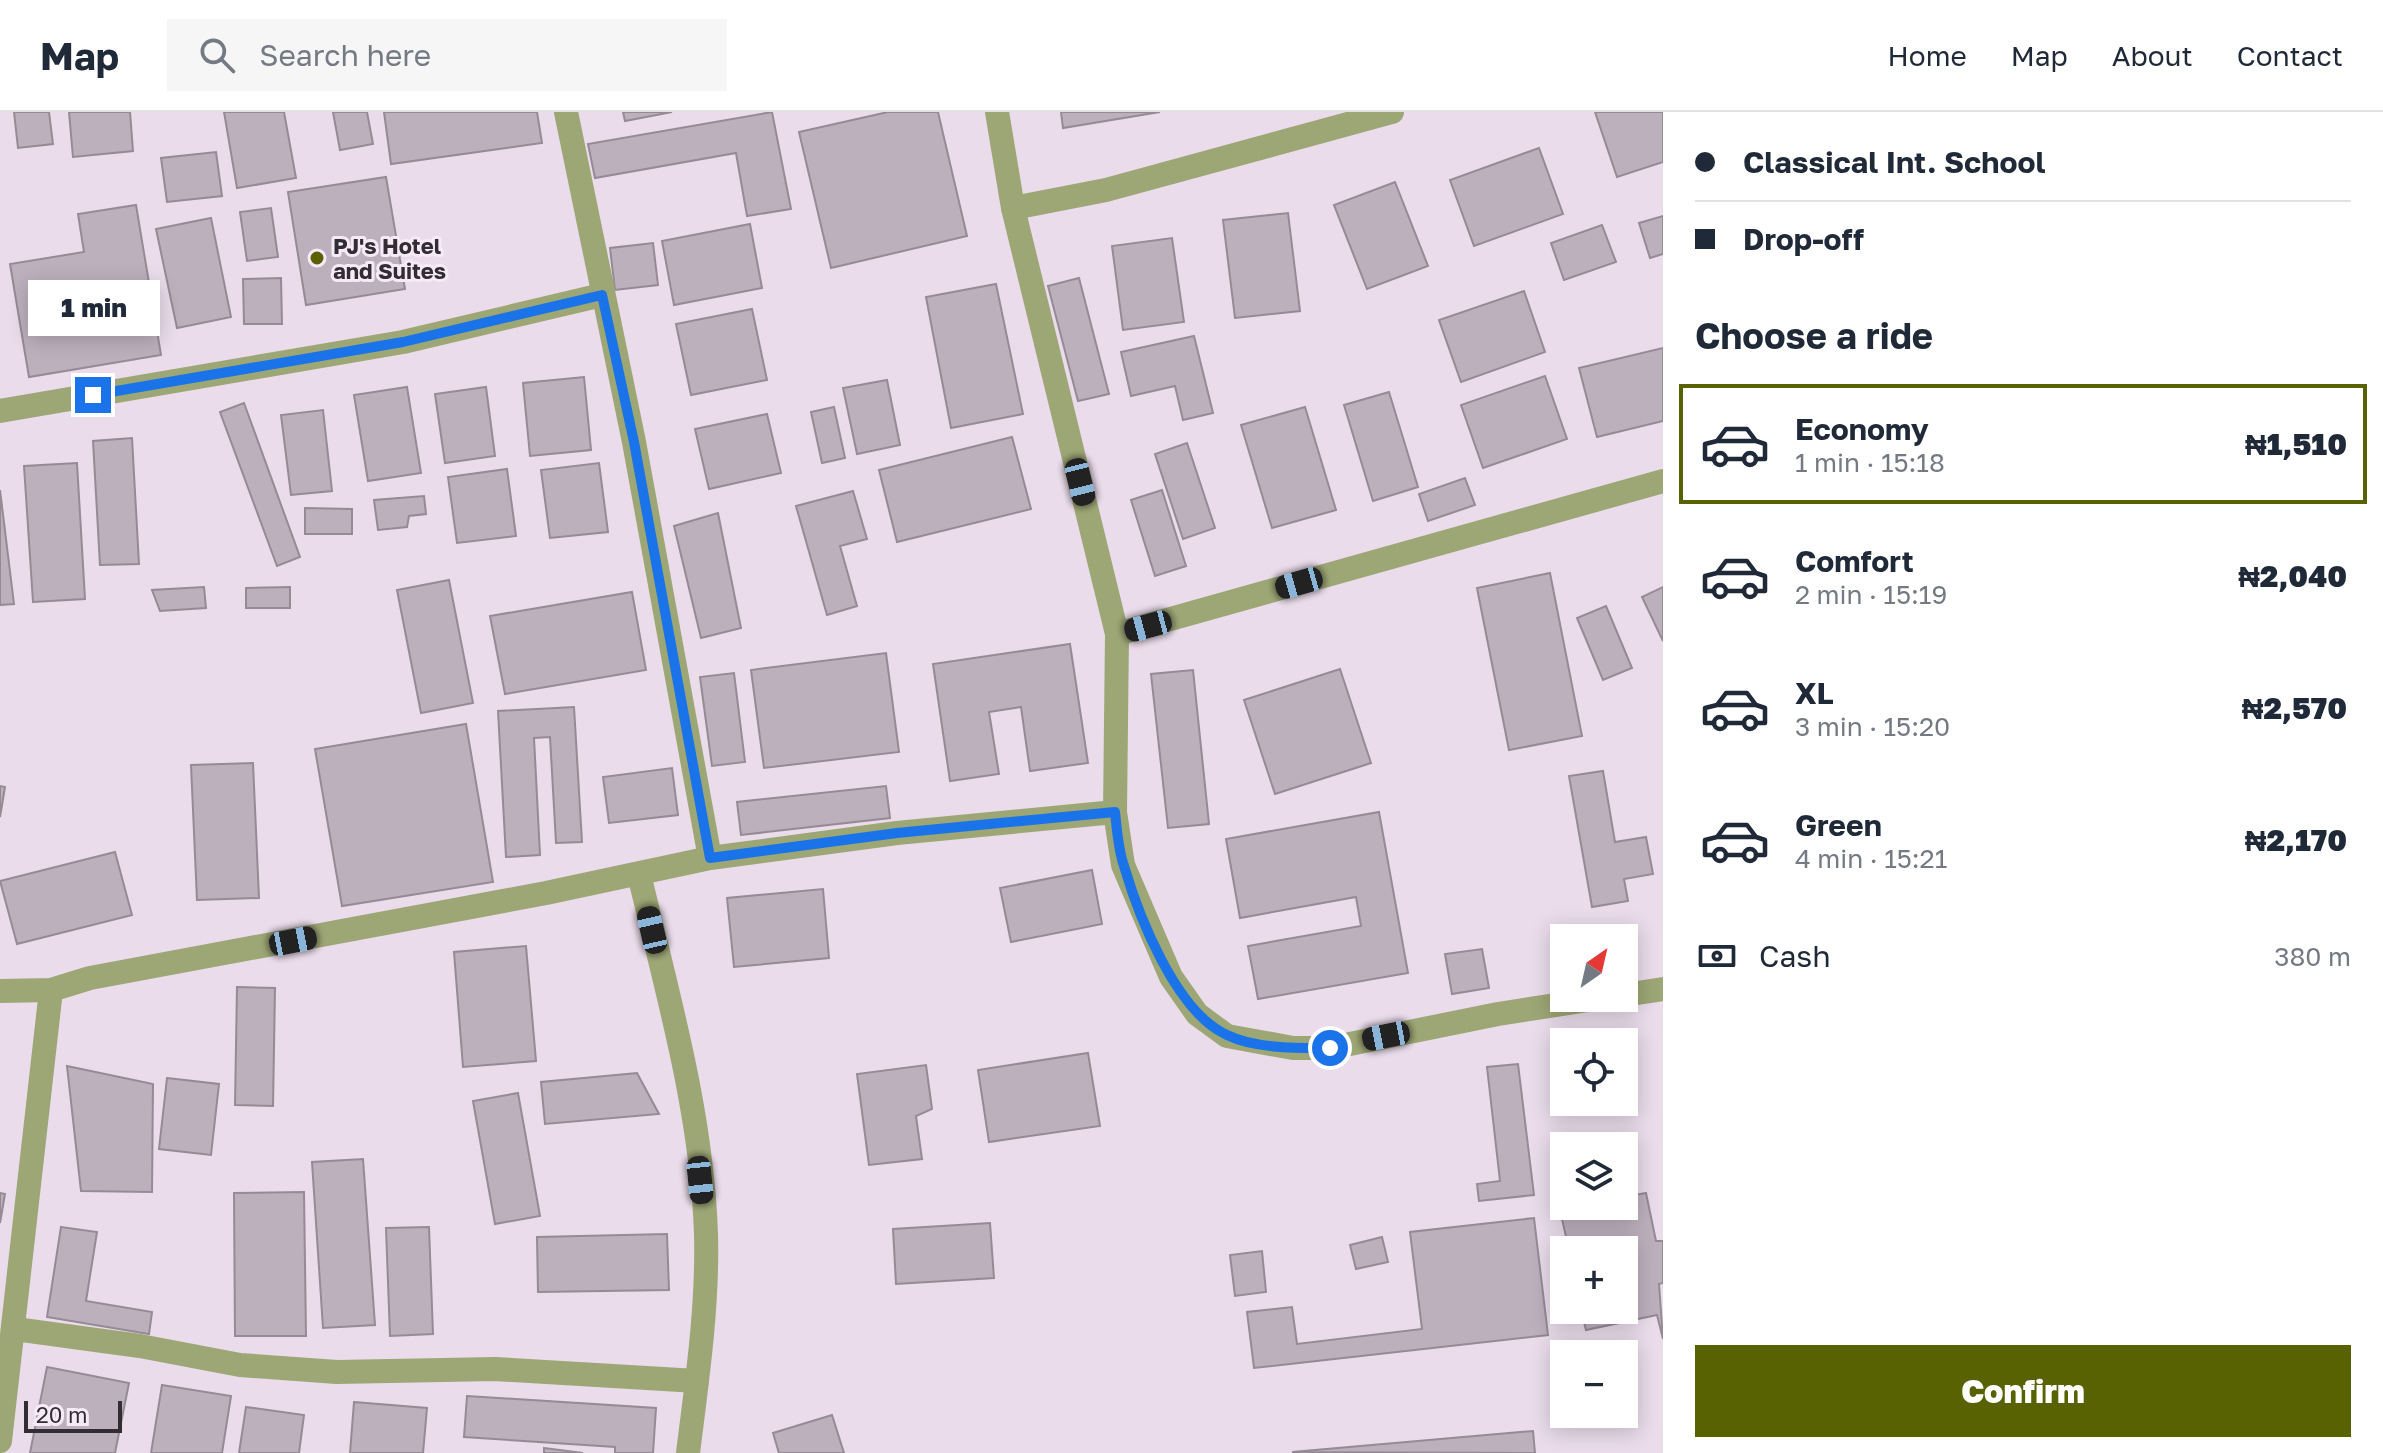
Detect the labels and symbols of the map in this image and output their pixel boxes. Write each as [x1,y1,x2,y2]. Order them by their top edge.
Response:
place label: PJ's Hotel and Suites [333,232,446,284]
marker: PJ's Hotel and Suites [308,249,326,267]
callout: 1 min [27,279,159,335]
route end [75,377,111,413]
car [1063,456,1097,508]
car [1273,565,1325,601]
car [1122,608,1174,644]
car [635,904,669,956]
north arrow [1550,924,1638,1012]
car [267,925,319,957]
car [1360,1020,1412,1052]
route start [1312,1030,1348,1066]
car [686,1155,714,1205]
scale bar [24,1397,122,1433]

